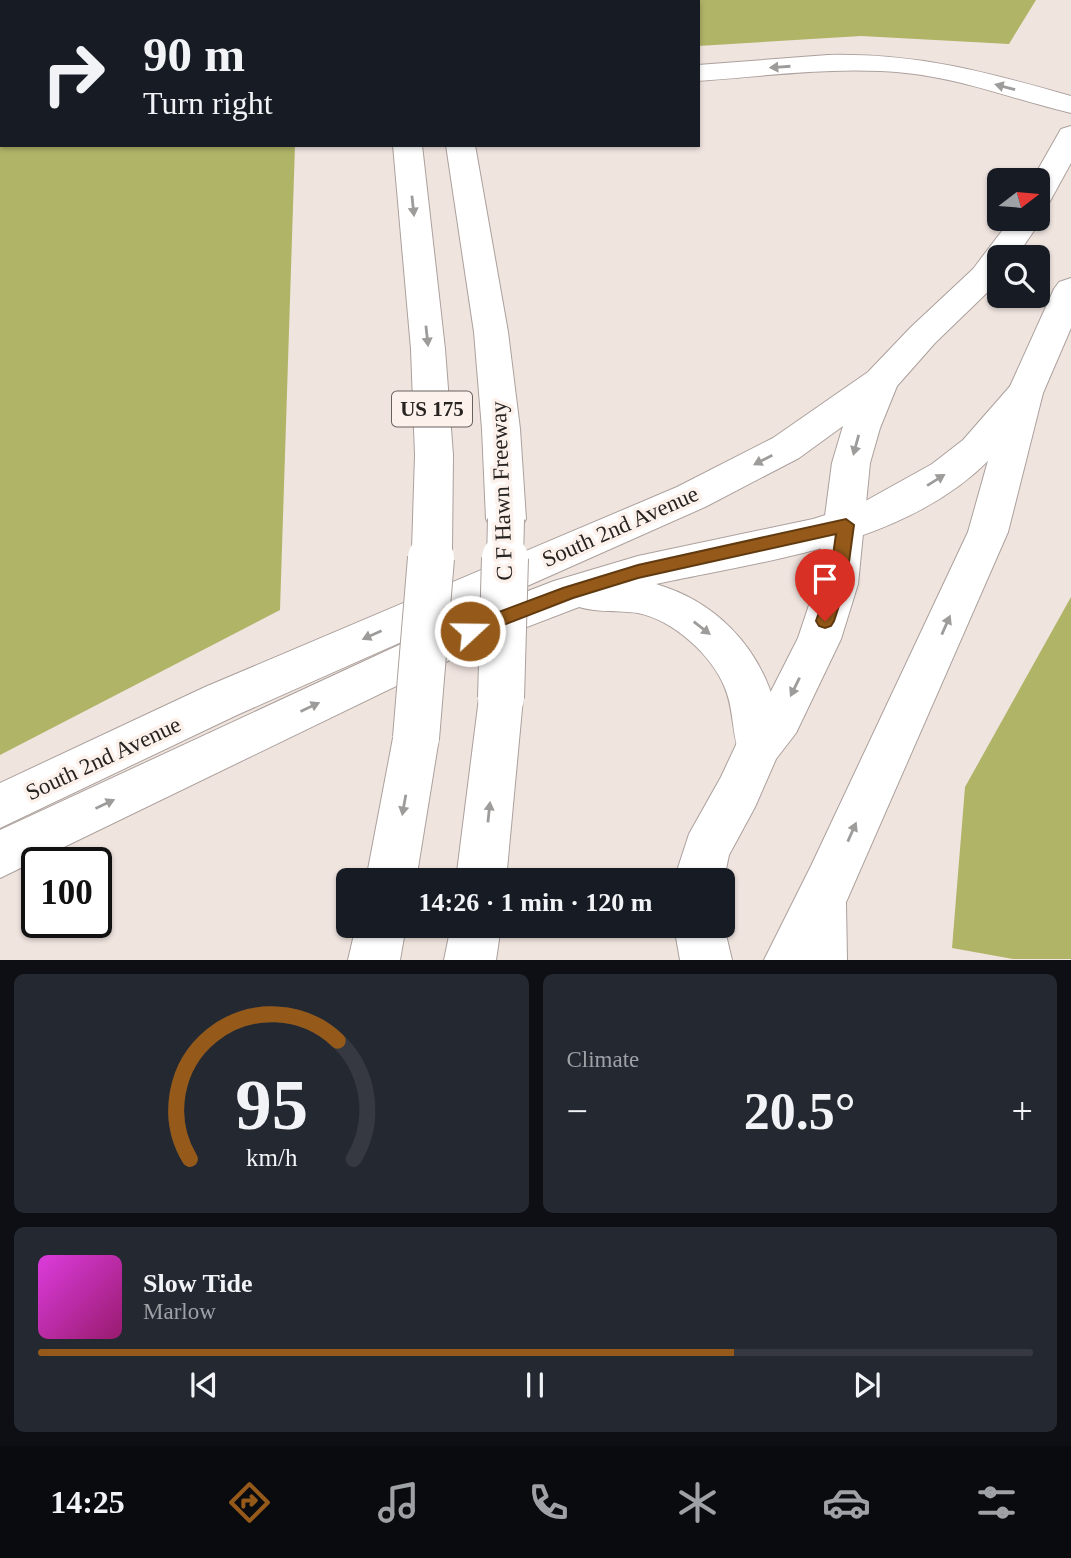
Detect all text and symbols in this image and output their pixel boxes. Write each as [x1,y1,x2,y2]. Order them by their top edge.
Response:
text: 90 m [143,27,245,82]
icon: right [28,28,119,119]
one-way arrow [769,62,791,73]
one-way arrow [994,81,1016,92]
text: Turn right [143,85,273,121]
north arrow [987,168,1050,231]
map controls [987,168,1050,308]
one-way arrow [408,196,419,218]
button: search [987,245,1050,308]
one-way arrow [422,325,433,347]
road number: US 175 [392,392,472,426]
street label: C F Hawn Freeway [486,400,517,581]
one-way arrow [850,434,861,456]
one-way arrow [753,454,773,465]
one-way arrow [927,474,946,487]
street label: South 2nd Avenue [538,481,702,572]
pin [795,549,855,621]
icon: arrive [806,560,844,598]
position arrow [433,594,507,668]
one-way arrow [940,615,952,635]
one-way arrow [692,621,710,636]
one-way arrow [362,630,383,641]
one-way arrow [790,677,801,697]
one-way arrow [300,701,320,712]
street label: South 2nd Avenue [22,712,185,805]
one-way arrow [398,794,409,816]
one-way arrow [95,799,115,810]
one-way arrow [483,801,494,823]
one-way arrow [846,822,858,842]
speed limit sign: 100 [21,847,112,938]
text: 14:26 · 1 min · 120 m [419,888,653,917]
text: Climate [567,1047,639,1072]
text: 95 [235,1065,308,1146]
text: 20.5° [744,1083,856,1140]
text: − [567,1090,588,1132]
text: + [1012,1090,1033,1132]
text: km/h [246,1144,297,1171]
text: Slow Tide [143,1269,253,1298]
text: Marlow [143,1299,216,1324]
icon: previous [185,1366,223,1404]
icon: pause [516,1366,554,1404]
icon: next [848,1366,886,1404]
icon: directions [225,1478,274,1527]
icon: music [374,1478,423,1527]
icon: phone [524,1478,573,1527]
icon: climate [673,1478,722,1527]
icon: car [822,1478,871,1527]
icon: filters [972,1478,1021,1527]
text: 14:25 [50,1484,125,1520]

